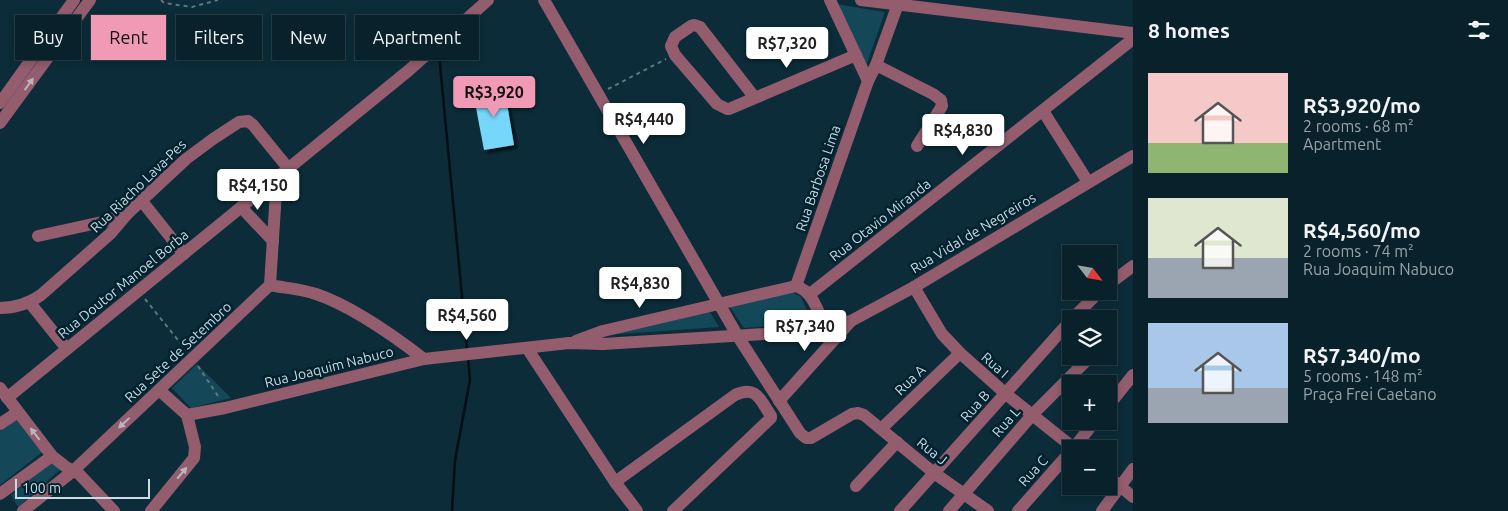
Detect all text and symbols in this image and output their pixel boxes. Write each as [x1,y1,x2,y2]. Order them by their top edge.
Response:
chip: Buy [15,15,81,60]
chip: Rent [91,15,166,60]
chip: Filters [176,15,262,60]
chip: New [272,15,345,60]
chip: Apartment [355,15,479,60]
icon: filters [1465,16,1493,44]
text: 8 homes [1148,18,1230,42]
pin: R$7,320 [741,27,833,69]
text: R$7,320 [757,34,817,52]
pin: R$3,920 [448,76,540,118]
one-way arrow [24,77,34,91]
text: R$3,920 [464,83,524,101]
icon: home [1188,93,1248,153]
text: R$3,920/mo [1303,93,1421,117]
pin: R$4,440 [598,102,690,145]
text: R$4,440 [614,110,674,128]
pin: R$4,830 [917,114,1009,156]
text: 2 rooms · 68 m² [1303,117,1414,135]
text: R$4,830 [933,121,993,139]
street label: Rua Barbosa Lima [792,123,844,233]
text: Apartment [1303,135,1381,153]
street label: Rua Riacho Lava-Pes [87,136,189,236]
pin: R$4,150 [212,168,304,211]
text: R$4,150 [228,176,288,194]
street label: Rua Otavio Miranda [826,176,934,264]
street label: Rua Vidal de Negreiros [908,189,1038,277]
icon: home [1188,218,1248,278]
text: R$4,560/mo [1303,218,1421,242]
street label: Rua Doutor Manoel Borba [55,226,191,342]
text: 2 rooms · 74 m² [1303,242,1414,260]
north arrow [1062,245,1118,300]
map controls [1062,245,1117,495]
text: Rua Joaquim Nabuco [1303,260,1454,278]
pin: R$4,830 [594,266,686,309]
text: R$4,830 [610,274,670,292]
street label: Rua Sete de Setembro [121,298,235,406]
pin: R$4,560 [421,298,513,341]
text: R$4,560 [437,306,497,324]
pin: R$7,340 [759,310,851,352]
button: layers [1062,310,1117,365]
text: R$7,340 [775,317,835,335]
street label: Rua Joaquim Nabuco [263,343,395,391]
icon: home [1188,343,1248,403]
text: R$7,340/mo [1303,343,1421,367]
street label: Rua I [978,349,1012,381]
street label: Rua A [891,362,929,398]
text: 5 rooms · 148 m² [1303,367,1423,385]
button: + [1062,375,1117,430]
text: Praça Frei Caetano [1303,385,1437,403]
street label: Rua B [957,387,993,425]
street label: Rua L [989,404,1023,440]
one-way arrow [118,417,130,429]
one-way arrow [30,428,41,441]
street label: Rua J [914,434,950,468]
button: − [1062,440,1117,495]
street label: Rua C [1015,452,1051,490]
one-way arrow [176,467,187,480]
scale bar [15,476,150,499]
text: 100 m [22,480,61,496]

